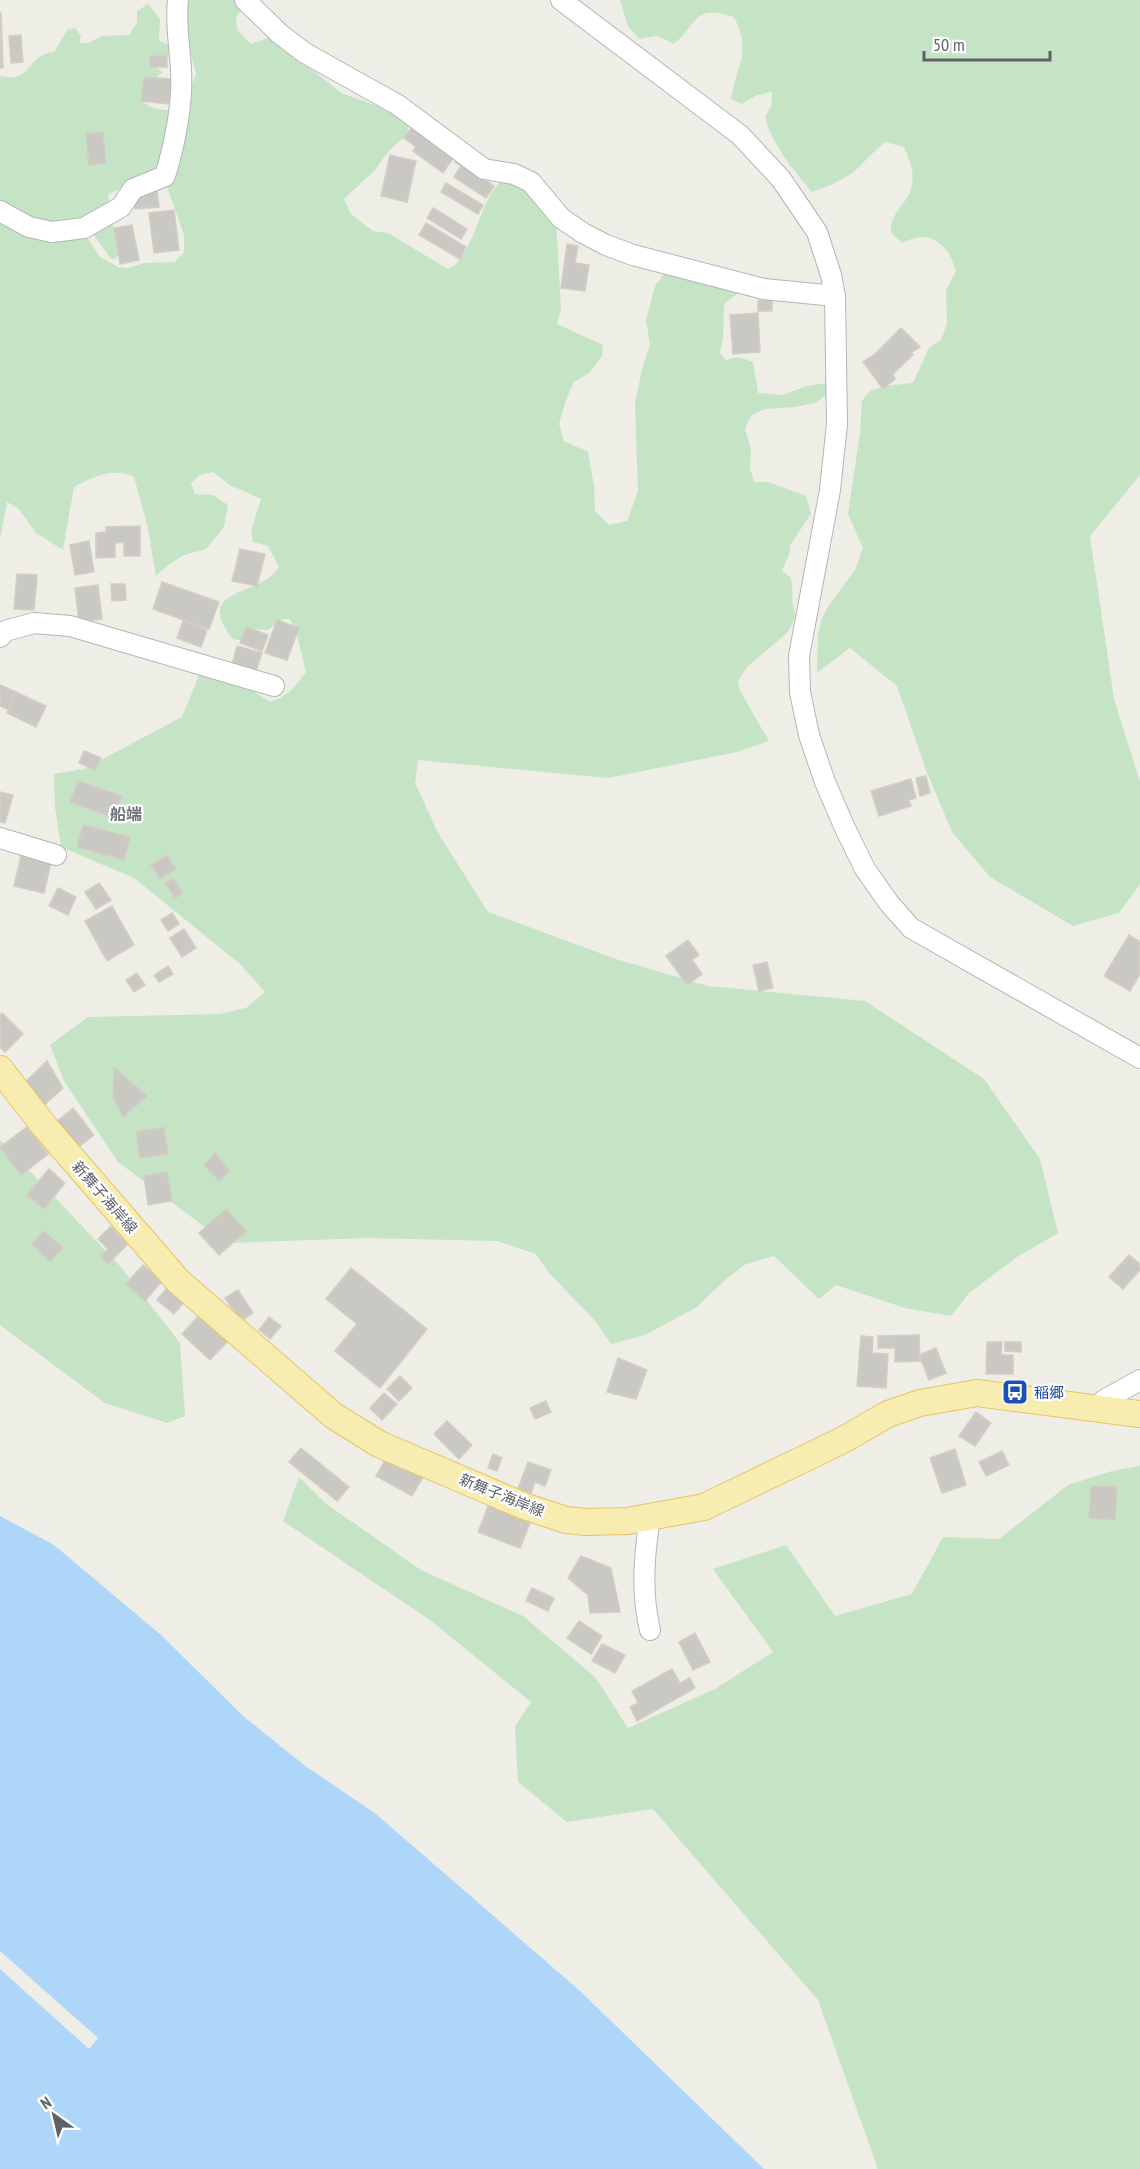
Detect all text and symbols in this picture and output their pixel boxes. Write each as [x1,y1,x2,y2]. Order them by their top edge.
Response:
scale bar [924,24,1050,62]
text: 50 m [933,33,965,56]
district label: 船端 [110,804,142,824]
street label: 新舞子海岸線 [68,1157,142,1237]
bus stop icon: 稲郷 [1000,1377,1030,1407]
place label: 稲郷 [1034,1383,1064,1402]
street label: 新舞子海岸線 [457,1469,547,1521]
north arrow [24,2085,84,2145]
text: N [36,2092,55,2113]

